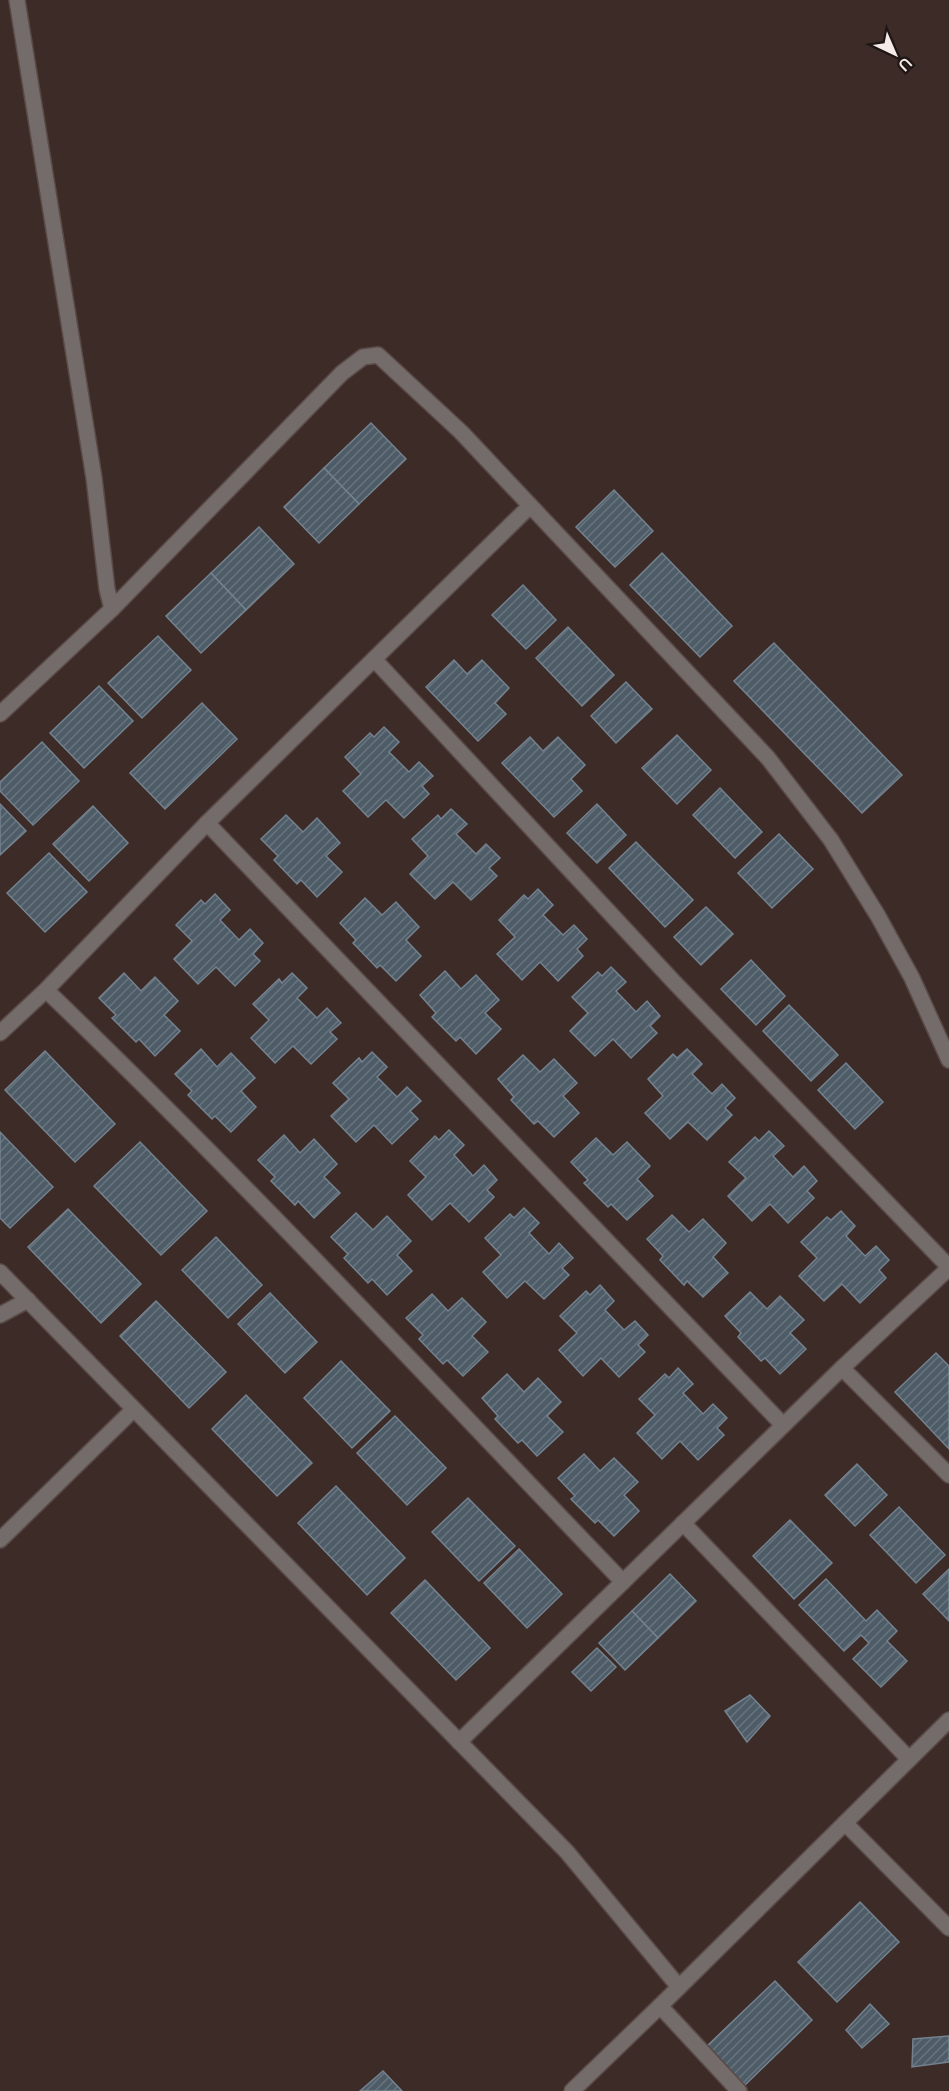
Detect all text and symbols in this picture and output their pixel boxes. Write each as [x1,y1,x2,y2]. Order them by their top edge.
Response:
north arrow [865,24,925,84]
text: U [893,52,917,76]

